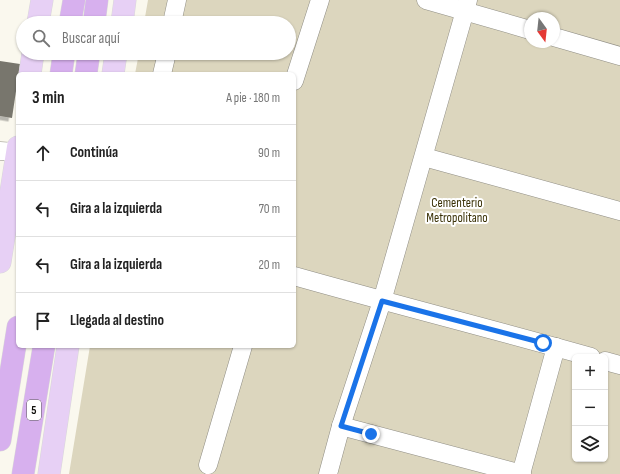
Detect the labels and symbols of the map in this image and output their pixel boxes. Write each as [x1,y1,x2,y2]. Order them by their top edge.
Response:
north arrow [524,12,560,48]
park label: Cementerio Metropolitano [426,195,488,226]
route start [534,334,552,352]
road number: 5 [27,400,41,420]
route end [362,425,380,443]

